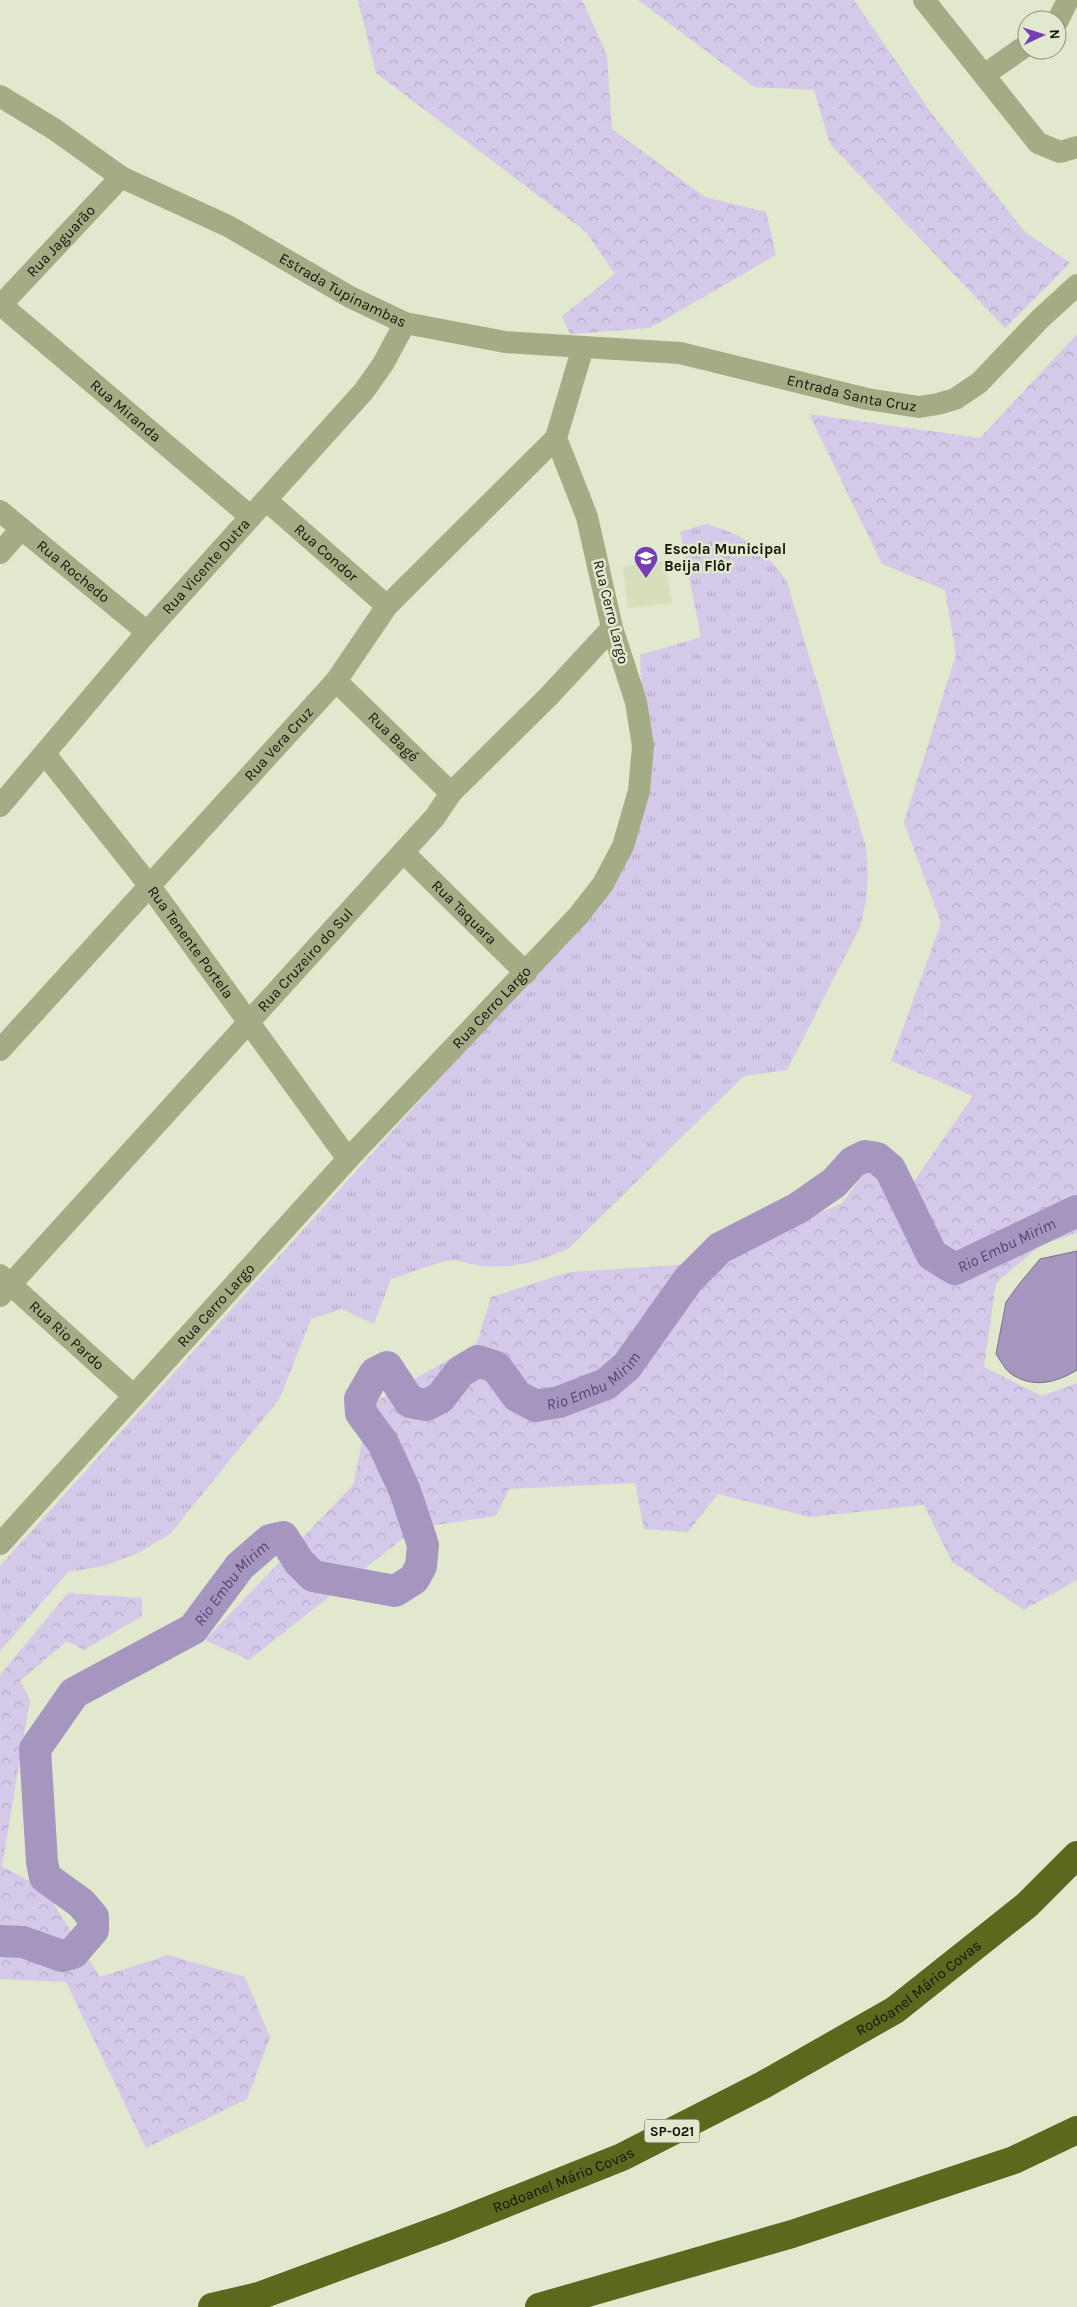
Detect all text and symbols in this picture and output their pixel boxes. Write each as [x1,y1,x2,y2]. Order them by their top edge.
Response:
north arrow [1017,10,1067,60]
text: N [1046,29,1063,40]
street label: Rua Jaguarão [23,201,99,281]
street label: Estrada Tupinambas [276,249,409,331]
street label: Entrada Santa Cruz [785,371,918,416]
street label: Rua Miranda [87,376,165,446]
street label: Rua Vicente Dutra [158,515,254,618]
street label: Rua Condor [290,520,362,586]
street label: Rua Rochedo [33,536,113,607]
place label: Escola Municipal Beija Flôr [664,540,786,575]
school or university icon: Escola Municipal Beija Flôr [633,545,659,579]
street label: Rua Cerro Largo [589,558,633,666]
street label: Rua Vera Cruz [240,703,317,785]
street label: Rua Bagé [364,708,422,766]
street label: Rua Taquara [428,876,501,948]
street label: Rua Tenente Portela [144,882,237,1002]
street label: Rua Cruzeiro do Sul [254,904,357,1015]
street label: Rua Cerro Largo [448,962,535,1052]
water label: Rio Embu Mirim [954,1214,1059,1277]
street label: Rua Cerro Largo [173,1259,258,1351]
street label: Rua Rio Pardo [26,1297,108,1374]
water label: Rio Embu Mirim [545,1348,644,1414]
water label: Rio Embu Mirim [190,1537,273,1630]
street label: Rodoanel Mário Covas [853,1936,985,2039]
road number: SP-021 [644,2120,700,2142]
street label: Rodoanel Mário Covas [490,2143,637,2217]

